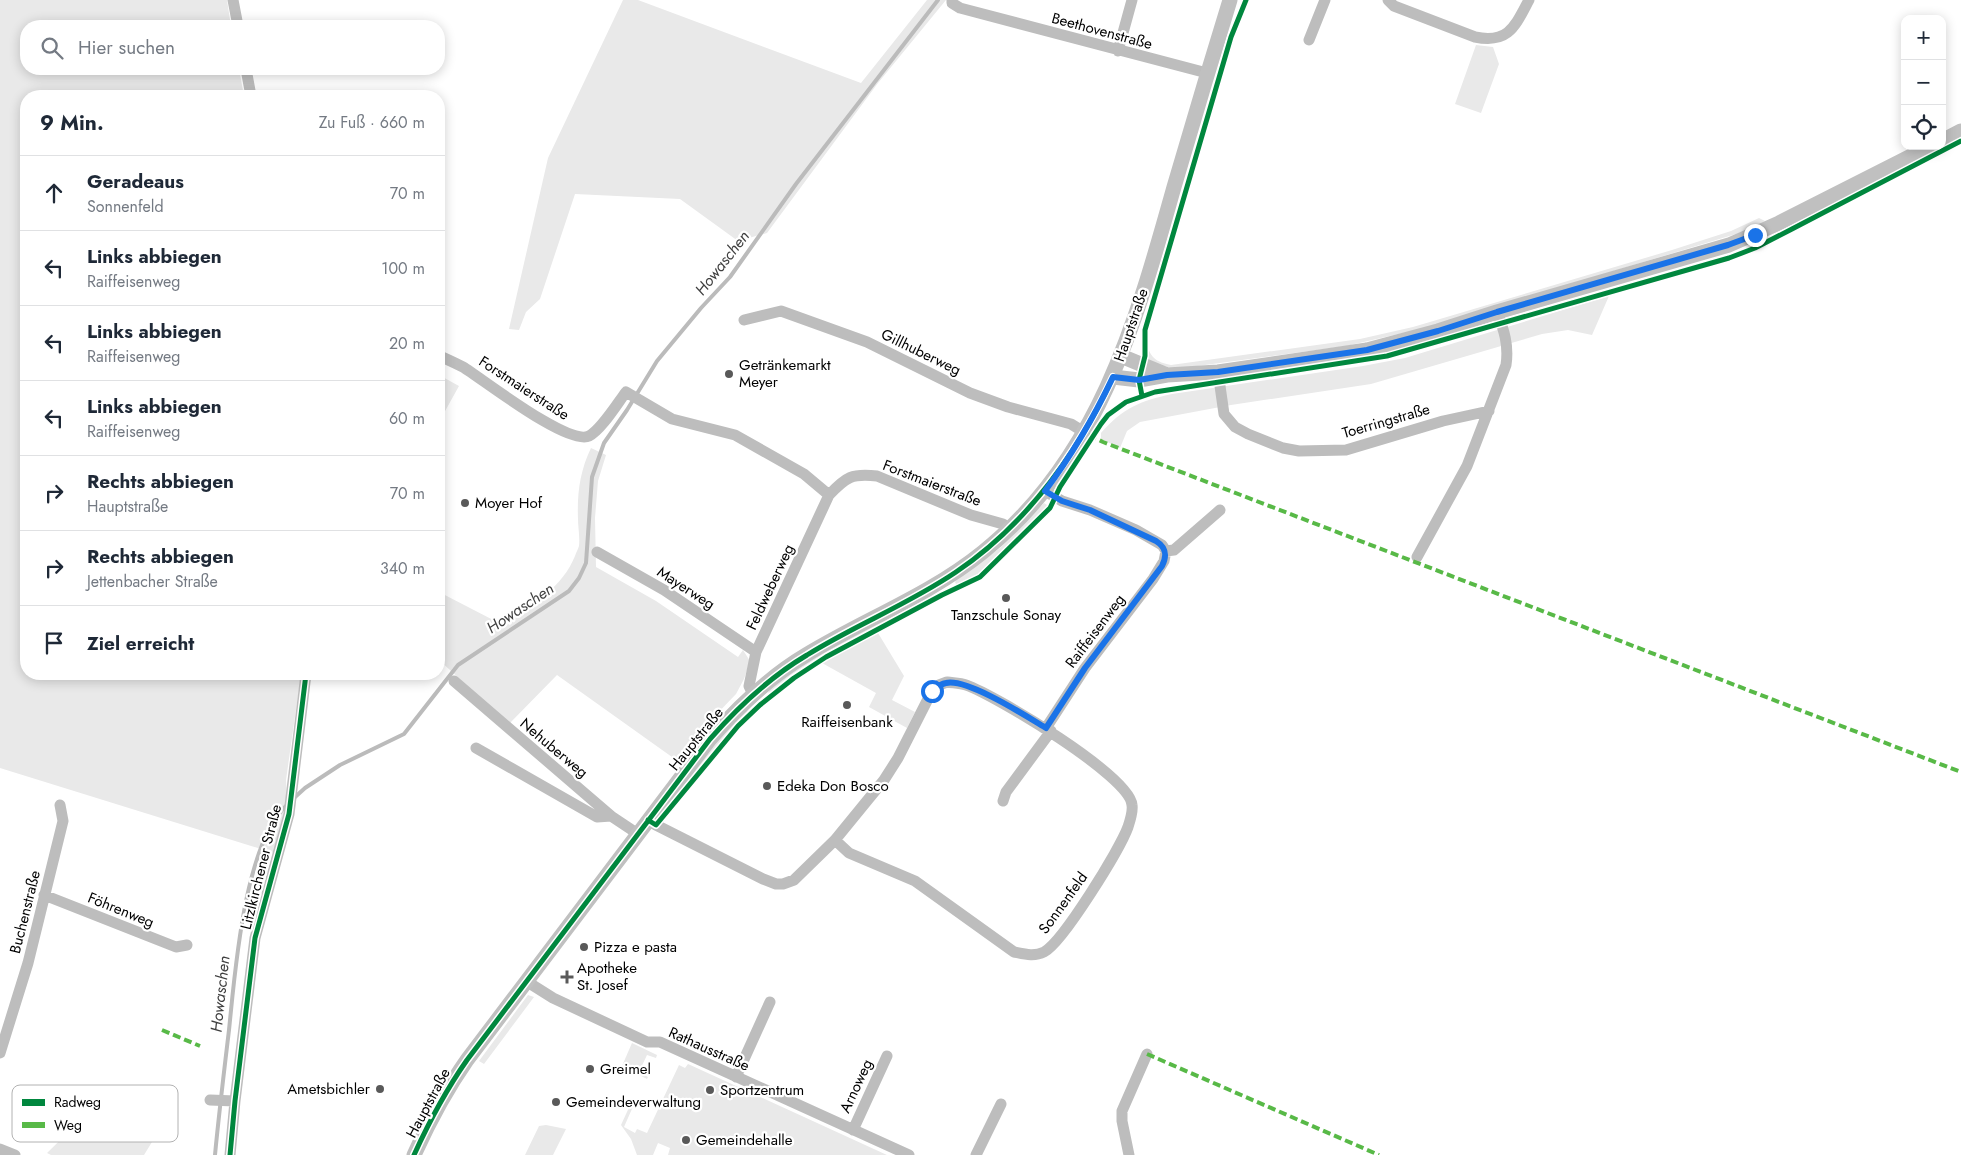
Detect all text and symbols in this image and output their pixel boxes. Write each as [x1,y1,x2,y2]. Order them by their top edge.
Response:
street label: Beethovenstraße [1049,7,1155,55]
map controls [1901,15,1946,150]
button: + [1901,15,1946,60]
search box [20,20,445,75]
icon: search [38,34,66,62]
text: Hier suchen [78,34,175,61]
button: − [1901,60,1946,105]
button: locate [1901,105,1946,150]
text: 9 Min. [40,108,104,138]
text: Zu Fuß · 660 m [319,111,425,134]
text: Geradeaus [87,168,184,195]
icon: ahead [40,179,68,207]
text: 70 m [390,182,425,205]
text: Sonnenfeld [87,195,164,218]
route end [1744,224,1767,247]
water label: Howaschen [689,226,755,300]
text: Links abbiegen [87,243,222,270]
icon: left [40,254,68,282]
text: 100 m [381,257,425,280]
text: Raiffeisenweg [87,270,180,293]
street label: Hauptstraße [1108,285,1154,365]
text: Links abbiegen [87,318,222,345]
street label: Gillhuberweg [877,323,965,381]
icon: left [40,329,68,357]
text: 20 m [389,332,425,355]
text: Raiffeisenweg [87,345,180,368]
street label: Forstmaierstraße [474,350,574,426]
place label: Getränkemarkt Meyer [739,354,831,393]
marker: Getränkemarkt Meyer [723,368,735,380]
text: Links abbiegen [87,393,222,420]
street label: Toerringstraße [1340,398,1433,444]
icon: left [40,404,68,432]
text: 60 m [389,407,425,430]
text: Raiffeisenweg [87,420,180,443]
street label: Forstmaierstraße [880,454,985,512]
text: Rechts abbiegen [87,468,234,495]
icon: right [40,479,68,507]
text: 70 m [390,482,425,505]
place label: Moyer Hof [475,492,543,514]
text: Hauptstraße [87,495,168,518]
marker: Moyer Hof [459,497,471,509]
street label: Feldweberweg [740,540,800,634]
text: Rechts abbiegen [87,543,234,570]
icon: right [40,554,68,582]
text: 340 m [380,557,425,580]
street label: Mayerweg [653,561,719,615]
text: Jettenbacher Straße [87,570,218,593]
water label: Howaschen [482,577,558,639]
street label: Raiffeisenweg [1060,589,1130,673]
marker: Tanzschule Sonay [1000,592,1012,604]
place label: Tanzschule Sonay [951,604,1061,626]
icon: arrive [40,629,68,657]
text: Ziel erreicht [87,630,194,657]
route start [921,680,944,703]
marker: Raiffeisenbank [841,699,853,711]
street label: Hauptstraße [663,702,729,776]
place label: Raiffeisenbank [801,711,893,733]
street label: Nehuberweg [515,713,593,783]
place label: Edeka Don Bosco [777,775,889,797]
marker: Edeka Don Bosco [761,780,773,792]
street label: Litzlkirchener Straße [235,802,287,932]
street label: Sonnenfeld [1033,867,1093,939]
street label: Buchenstraße [4,868,46,956]
street label: Föhrenweg [85,887,157,933]
place label: Pizza e pasta [594,936,677,958]
marker: Pizza e pasta [578,941,590,953]
water label: Howaschen [205,955,235,1033]
place label: Apotheke St. Josef [577,957,637,996]
marker: Apotheke St. Josef [561,971,573,983]
street label: Rathausstraße [665,1021,753,1077]
street label: Arnoweg [834,1055,878,1117]
place label: Greimel [600,1058,651,1080]
marker: Greimel [584,1063,596,1075]
street label: Hauptstraße [400,1064,456,1142]
place label: Ametsbichler [287,1078,371,1100]
place label: Sportzentrum [720,1079,804,1101]
marker: Ametsbichler [374,1083,386,1095]
marker: Sportzentrum [704,1084,716,1096]
legend [12,1085,178,1142]
place label: Gemeindeverwaltung [566,1091,701,1113]
text: Radweg [54,1092,101,1112]
marker: Gemeindeverwaltung [550,1096,562,1108]
text: Weg [54,1115,82,1135]
place label: Gemeindehalle [696,1129,793,1151]
marker: Gemeindehalle [680,1134,692,1146]

